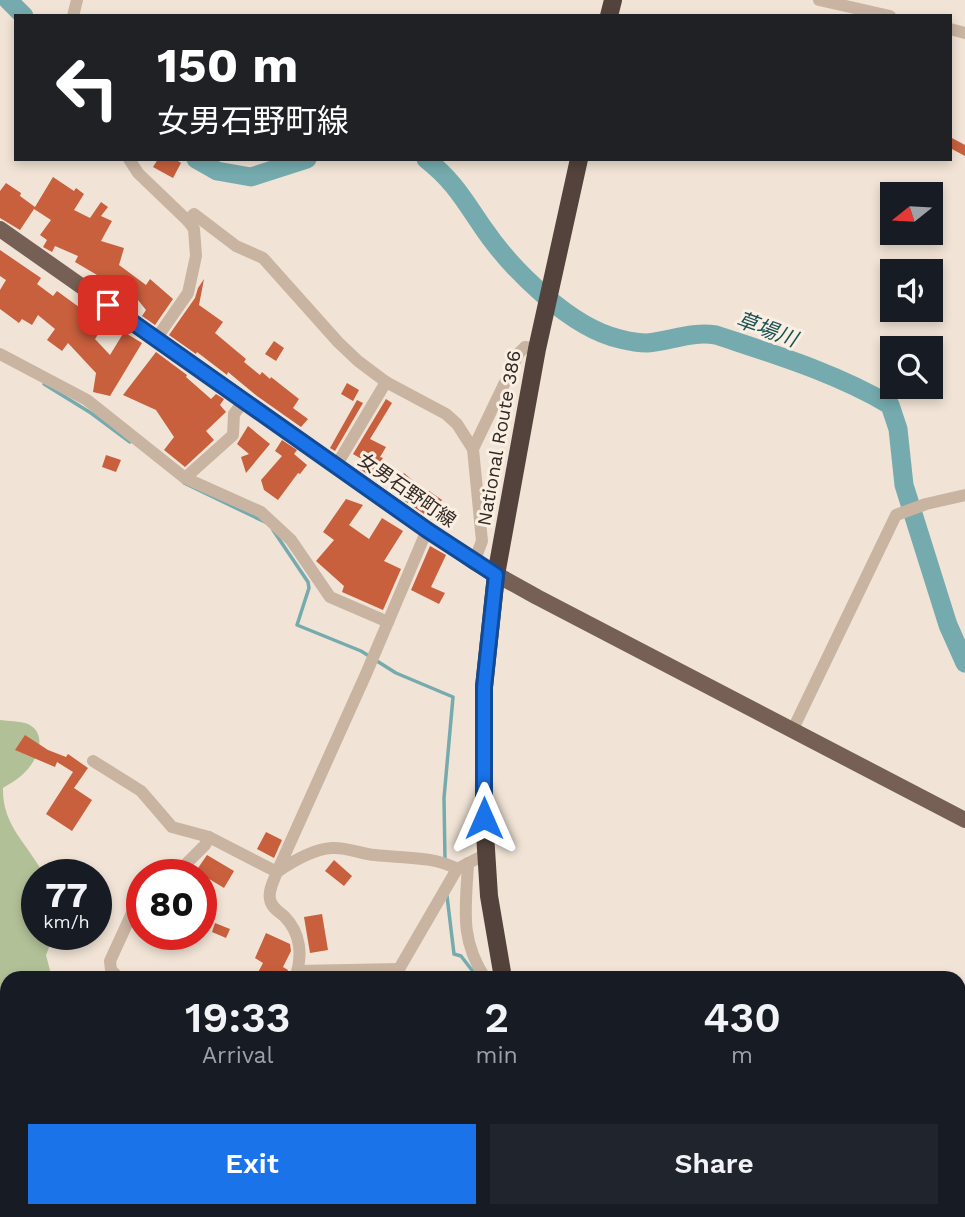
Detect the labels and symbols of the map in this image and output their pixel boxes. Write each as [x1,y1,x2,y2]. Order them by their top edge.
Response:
north arrow [880,182,943,245]
pin [78,275,138,335]
water label: 草場川 [733,306,803,352]
street label: National Route 386 [472,348,526,528]
street label: 女男石野町線 [354,448,460,532]
position arrow [447,781,521,855]
speed limit sign: 80 [126,859,217,950]

